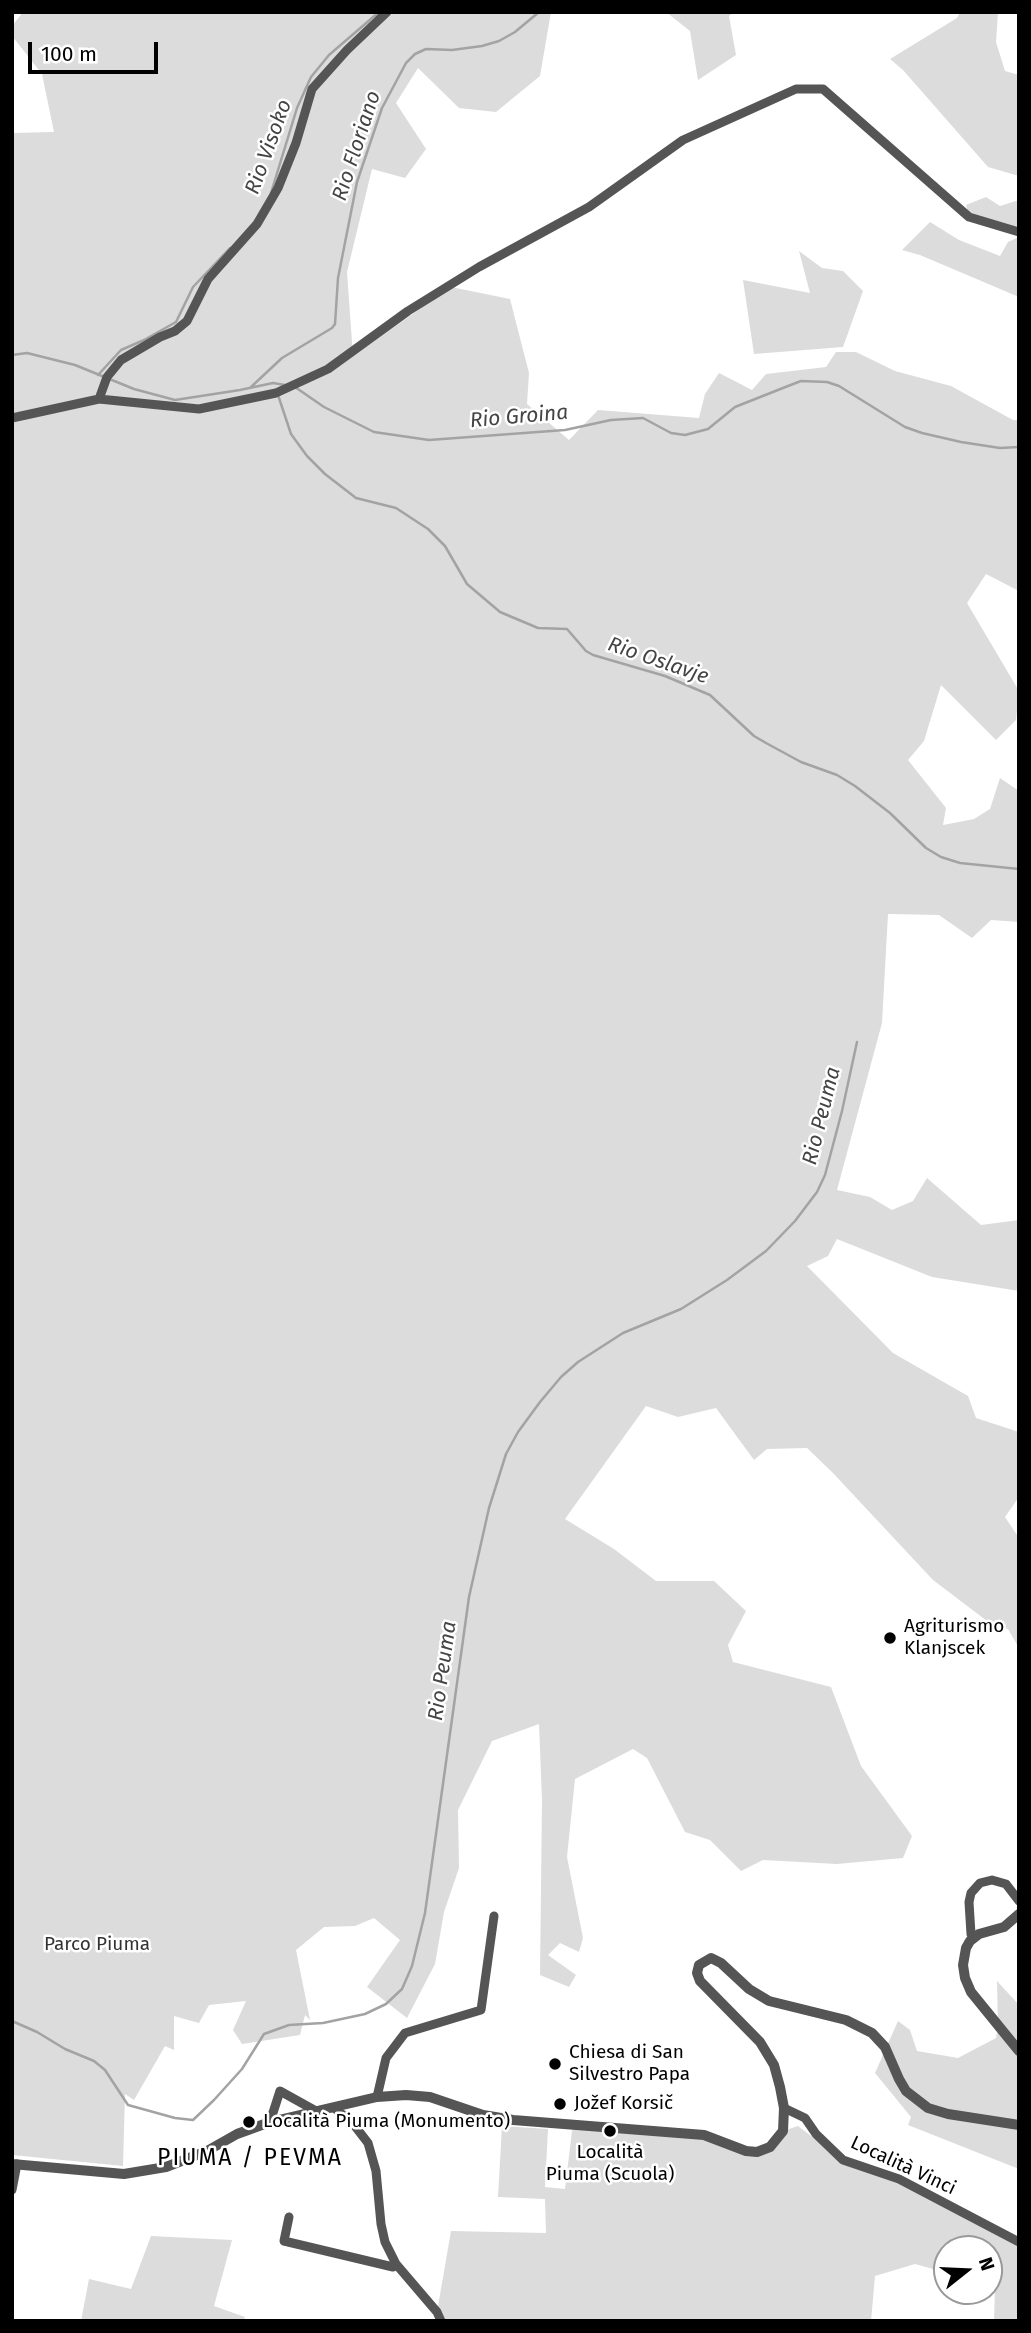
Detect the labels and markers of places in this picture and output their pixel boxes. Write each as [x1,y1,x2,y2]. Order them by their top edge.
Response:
place label: Agriturismo Klanjscek [904,1616,1004,1660]
marker: Agriturismo Klanjscek [882,1630,898,1646]
place label: Chiesa di San Silvestro Papa [569,2042,690,2086]
marker: Chiesa di San Silvestro Papa [547,2056,563,2072]
place label: Jožef Korsič [574,2093,673,2115]
marker: Jožef Korsič [552,2096,568,2112]
place label: Località Piuma (Monumento) [263,2111,510,2133]
marker: Località Piuma (Monumento) [241,2114,257,2130]
marker: Località Piuma (Scuola) [602,2123,618,2139]
place label: Località Piuma (Scuola) [546,2142,674,2186]

